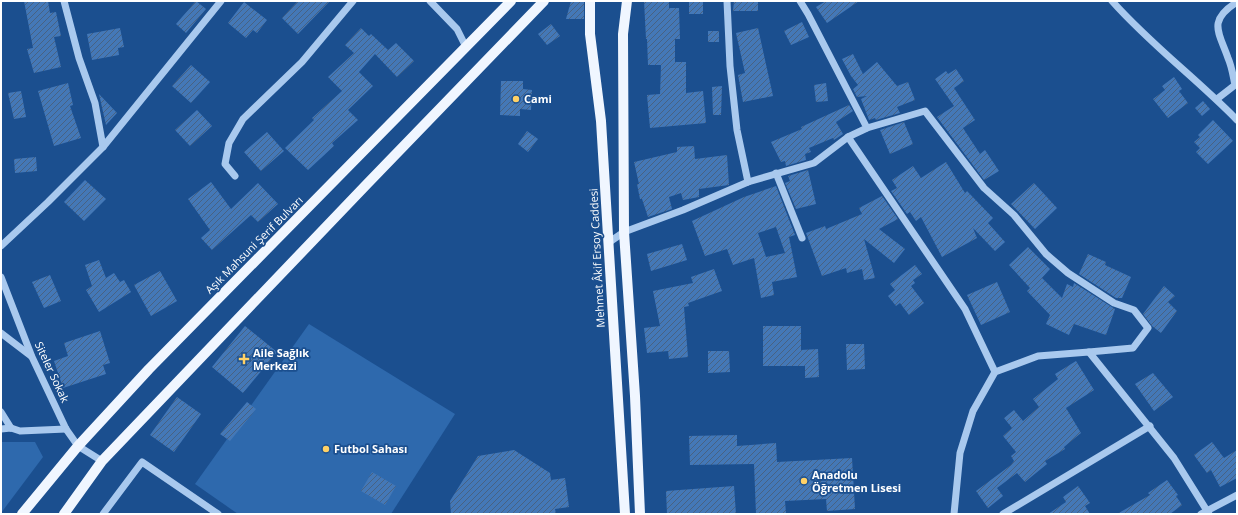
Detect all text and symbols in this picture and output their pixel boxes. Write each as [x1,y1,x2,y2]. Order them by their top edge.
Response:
place label: Cami [524,91,552,106]
marker: Cami [511,94,521,104]
street label: Mehmet Âkif Ersoy Caddesi [585,188,608,328]
street label: Aşık Mahsuni Şerif Bulvarı [202,193,306,297]
street label: Siteler Sokak [32,339,73,405]
place label: Aile Sağlık Merkezi [253,345,309,373]
marker: Aile Sağlık Merkezi [238,353,250,365]
place label: Futbol Sahası [334,441,407,456]
marker: Futbol Sahası [321,444,331,454]
place label: Anadolu Öğretmen Lisesi [812,467,901,495]
marker: Anadolu Öğretmen Lisesi [799,476,809,486]

